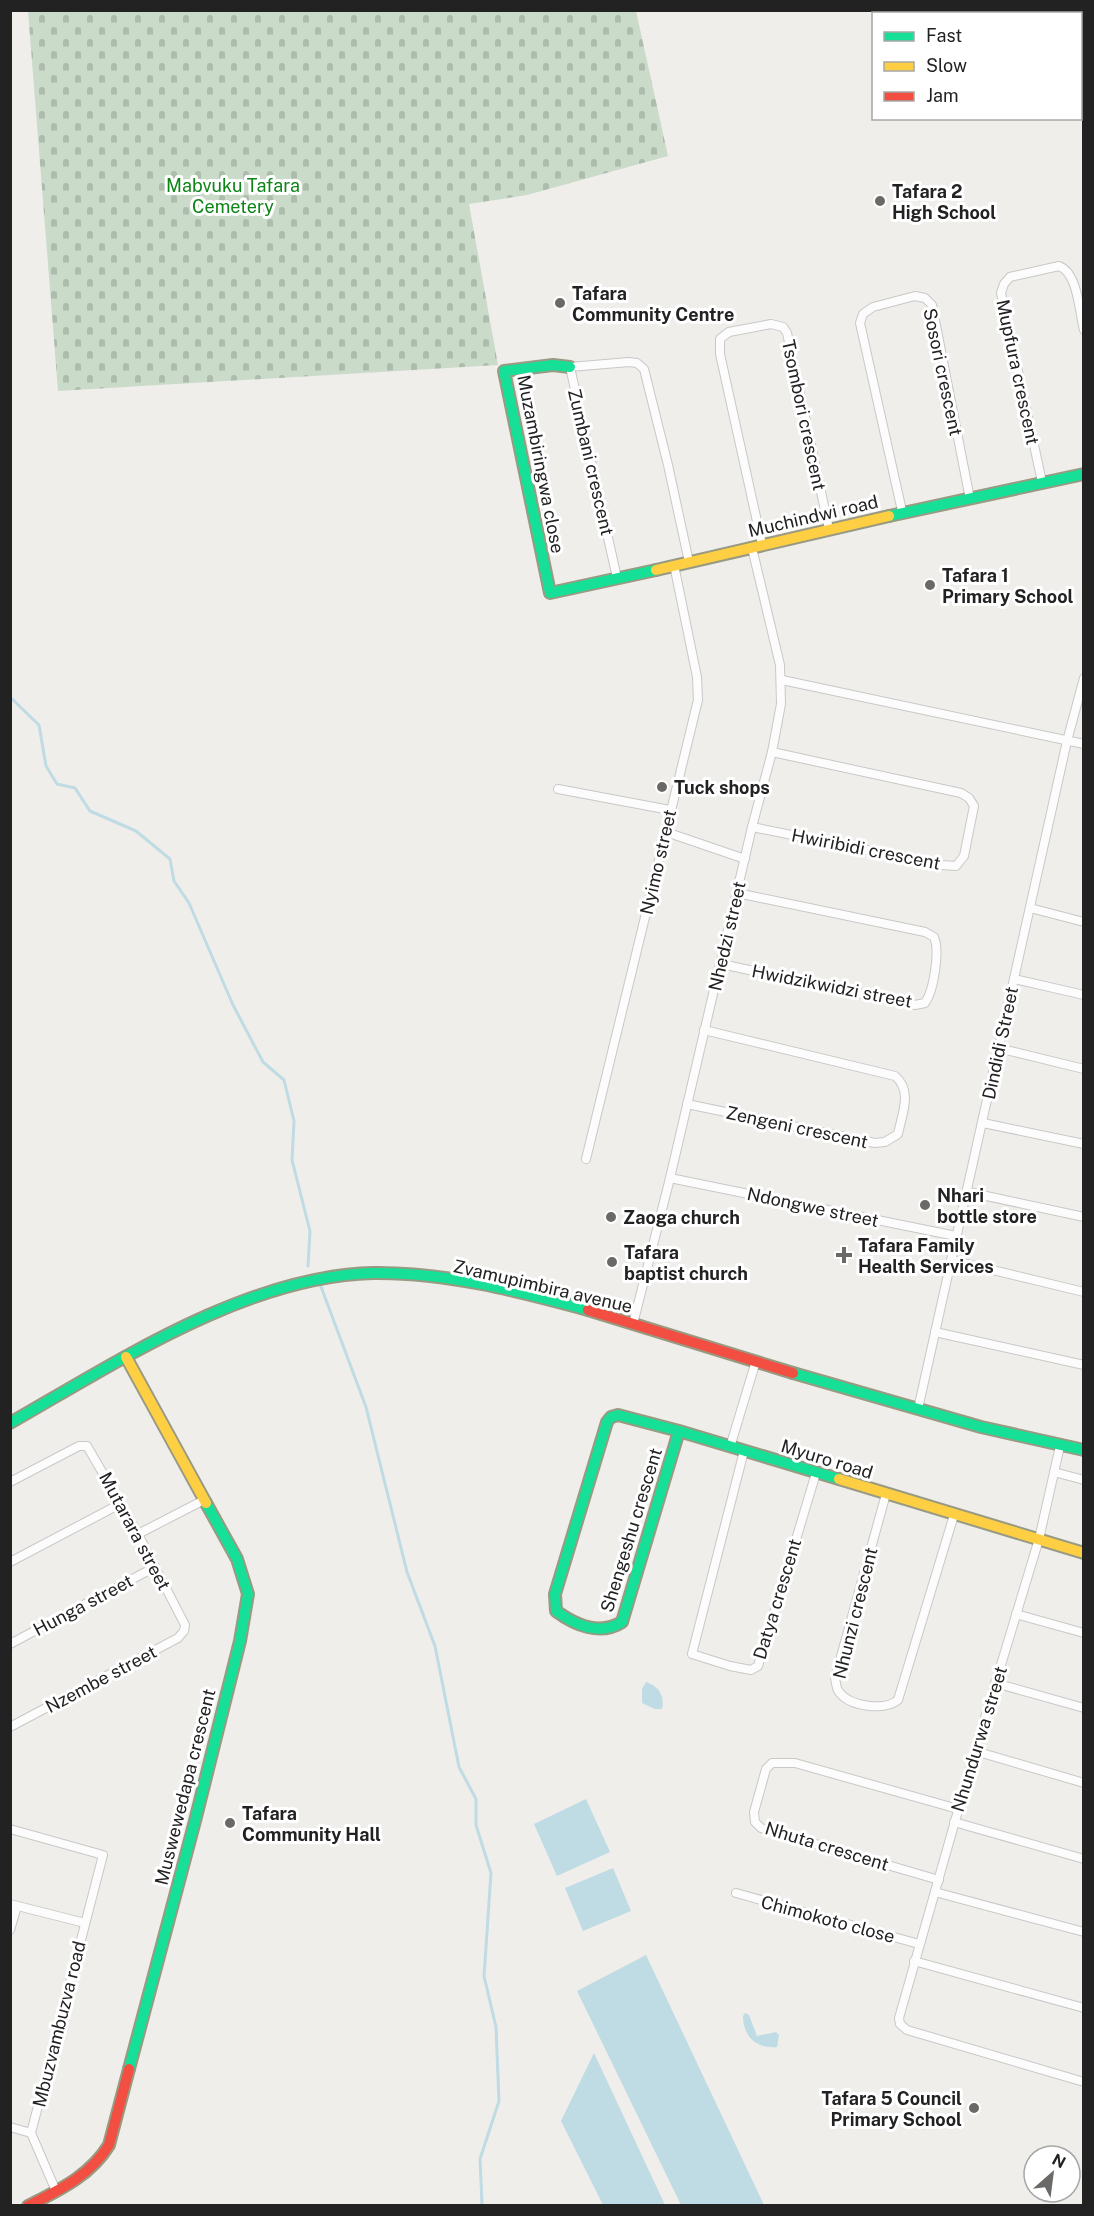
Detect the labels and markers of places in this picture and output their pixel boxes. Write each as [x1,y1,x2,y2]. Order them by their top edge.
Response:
place label: Tafara 2 High School [892,181,996,223]
marker: Tafara 2 High School [873,194,887,208]
place label: Tafara Community Centre [572,283,734,325]
marker: Tafara Community Centre [553,296,567,310]
place label: Tafara 1 Primary School [942,565,1074,607]
marker: Tafara 1 Primary School [923,578,937,592]
place label: Tuck shops [674,777,770,798]
marker: Tuck shops [655,780,669,794]
place label: Nhari bottle store [937,1185,1037,1227]
marker: Nhari bottle store [918,1198,932,1212]
place label: Zaoga church [623,1207,740,1228]
marker: Zaoga church [604,1210,618,1224]
place label: Tafara Family Health Services [858,1235,994,1277]
place label: Tafara baptist church [624,1242,748,1284]
marker: Tafara Family Health Services [835,1246,853,1264]
marker: Tafara baptist church [605,1255,619,1269]
place label: Tafara Community Hall [242,1803,381,1845]
marker: Tafara Community Hall [223,1816,237,1830]
place label: Tafara 5 Council Primary School [821,2088,962,2130]
marker: Tafara 5 Council Primary School [967,2101,981,2115]

